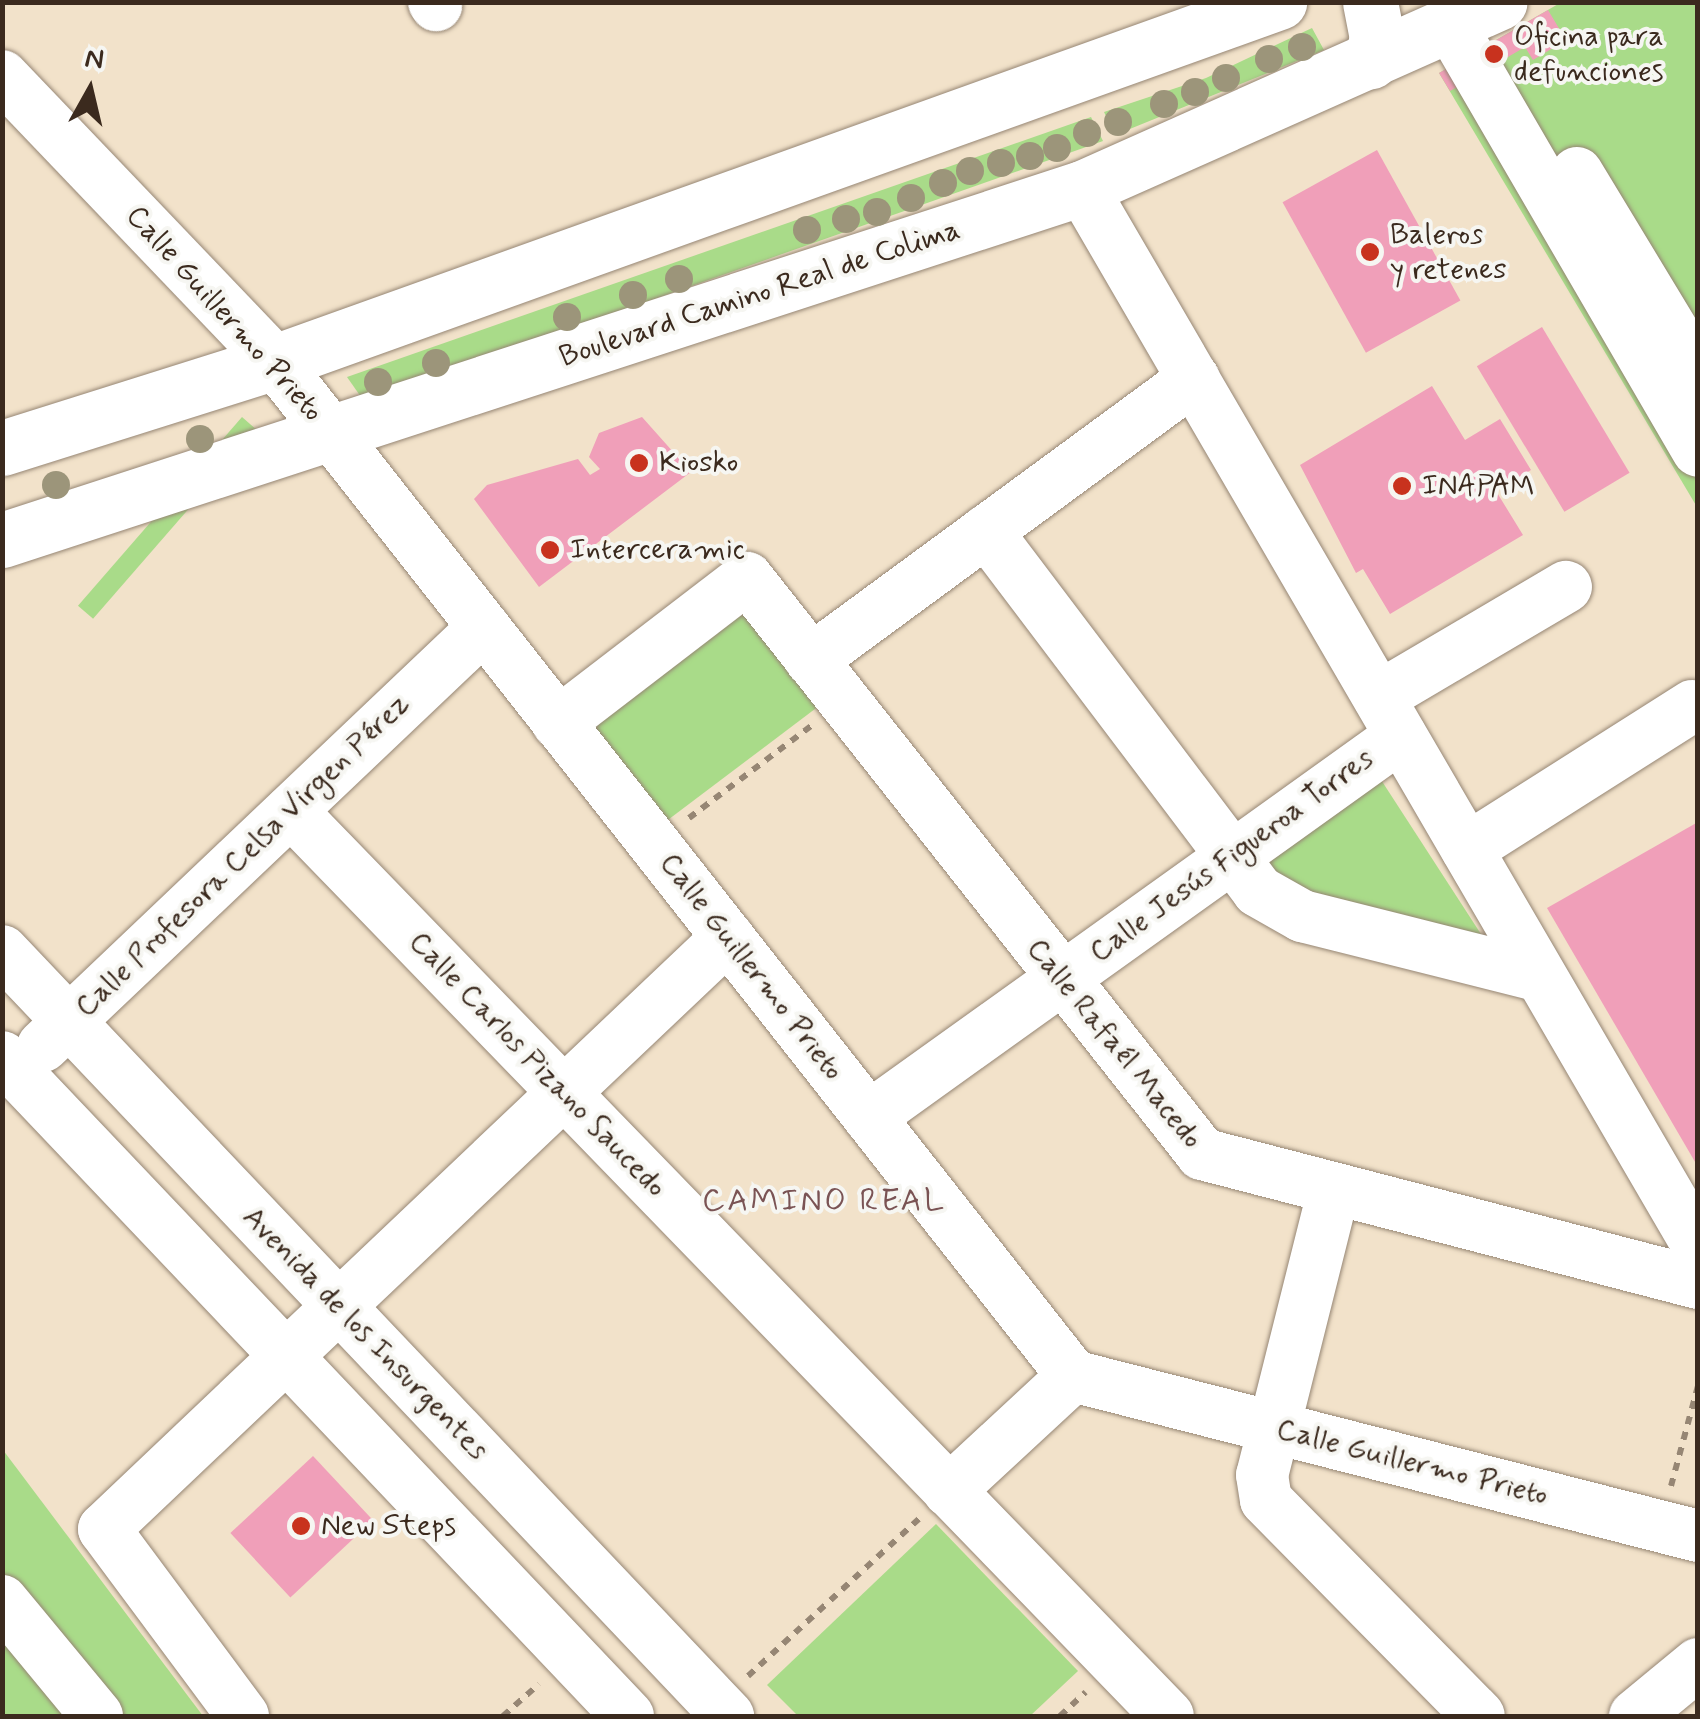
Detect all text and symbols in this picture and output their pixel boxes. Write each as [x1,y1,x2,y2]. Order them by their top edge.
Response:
place label: Oficina para defunciones [1514,19,1664,90]
north arrow [40,40,140,140]
text: N [82,40,106,79]
marker: Oficina para defunciones [1483,43,1505,65]
street label: Calle Guillermo Prieto [117,199,331,429]
street label: Boulevard Camino Real de Colima [549,210,971,378]
place label: Baleros y retenes [1390,217,1514,288]
marker: Baleros y retenes [1359,241,1381,263]
place label: Kiosko [659,445,738,481]
marker: Kiosko [628,452,650,474]
place label: INAPAM [1422,468,1535,504]
marker: INAPAM [1391,475,1413,497]
place label: Interceramic [570,532,745,568]
marker: Interceramic [539,539,561,561]
street label: Calle Profesora Celsa Virgen Pérez [69,687,417,1025]
street label: Calle Jesús Figueroa Torres [1083,741,1381,971]
street label: Calle Guillermo Prieto [651,846,851,1088]
street label: Calle Carlos Pizano Saucedo [400,924,674,1206]
street label: Calle Rafaél Macedo [1019,932,1209,1156]
district label: CAMINO REAL [703,1182,945,1220]
street label: Avenida de los Insurgentes [233,1198,497,1470]
street label: Calle Guillermo Prieto [1273,1412,1551,1514]
place label: New Steps [321,1508,450,1544]
marker: New Steps [290,1515,312,1537]

